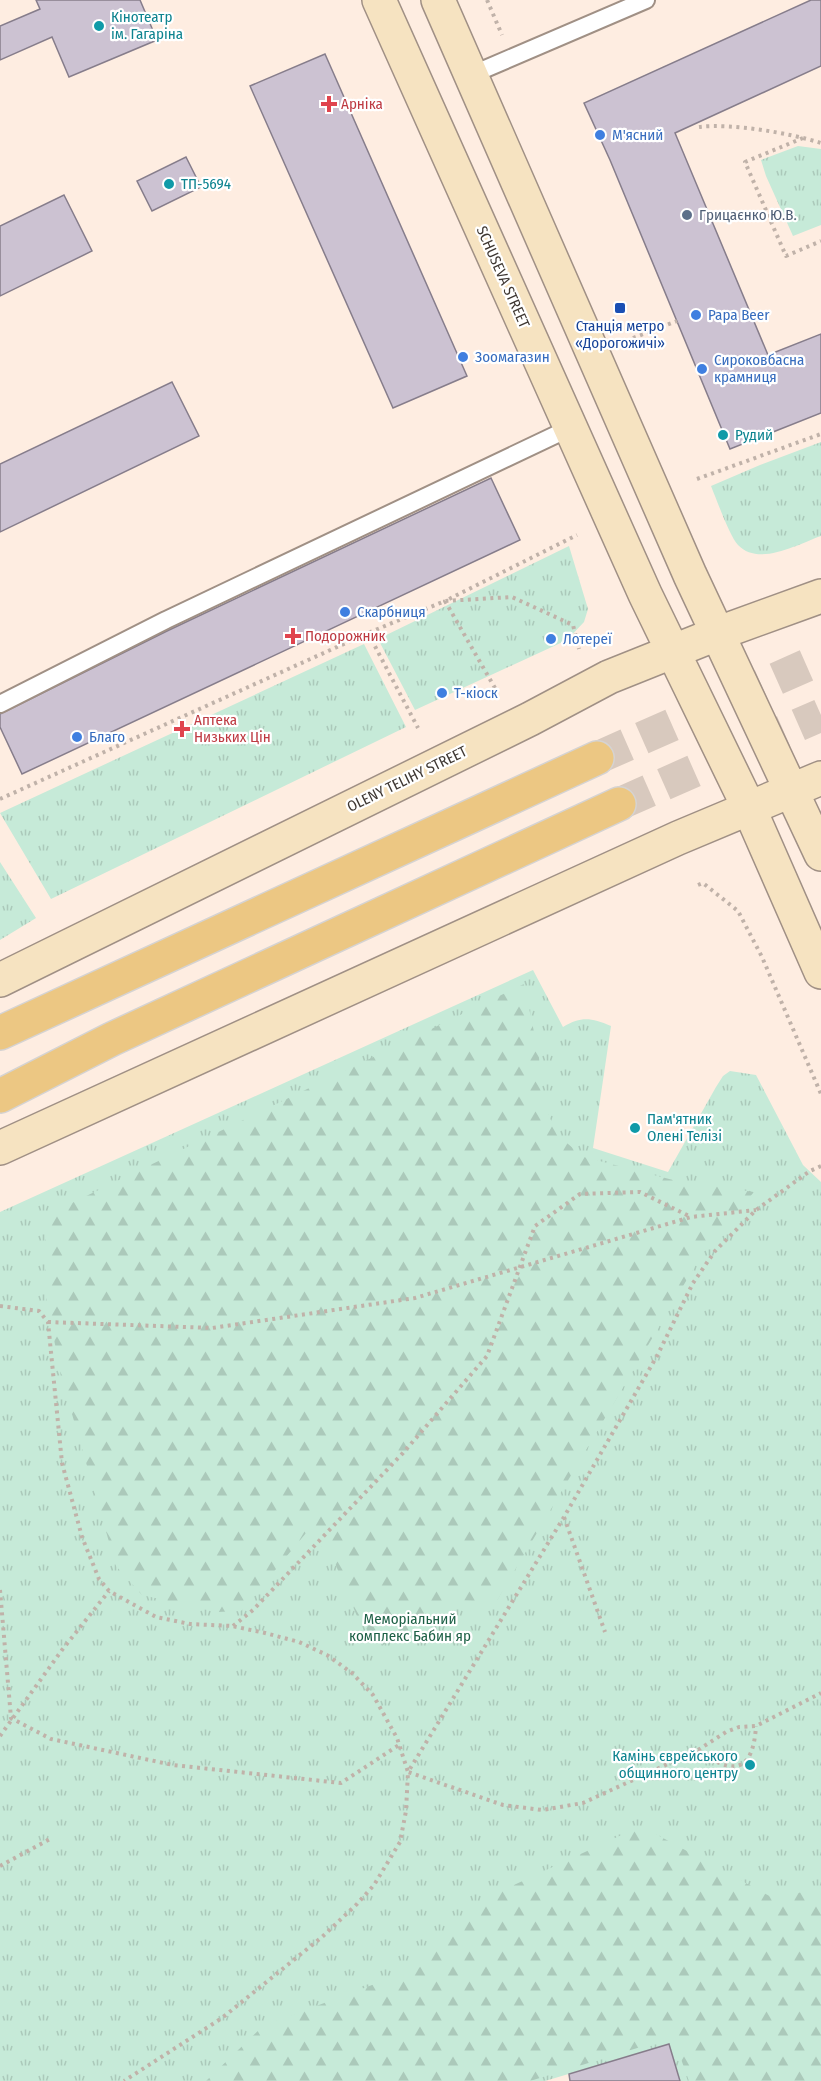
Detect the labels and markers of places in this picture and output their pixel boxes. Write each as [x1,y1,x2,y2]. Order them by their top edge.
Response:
place label: Кінотеатр ім. Гагаріна [111,8,183,43]
marker: Кінотеатр ім. Гагаріна [92,19,106,33]
place label: Арніка [341,95,383,113]
marker: Арніка [322,97,336,111]
place label: М'ясний [612,126,663,144]
marker: М'ясний [593,128,607,142]
place label: ТП-5694 [181,175,231,193]
marker: ТП-5694 [162,177,176,191]
place label: Грицаєнко Ю.В. [699,206,797,224]
marker: Грицаєнко Ю.В. [680,208,694,222]
marker: Станція метро «Дорогожичі» [613,301,627,315]
place label: Papa Beer [708,306,770,324]
marker: Papa Beer [689,308,703,322]
place label: Станція метро «Дорогожичі» [575,317,665,352]
place label: Зоомагазин [475,348,550,366]
marker: Зоомагазин [456,350,470,364]
place label: Сироковбасна крамниця [714,351,804,386]
marker: Сироковбасна крамниця [695,362,709,376]
place label: Рудий [735,426,773,444]
marker: Рудий [716,428,730,442]
place label: Скарбниця [357,603,426,621]
marker: Скарбниця [338,605,352,619]
place label: Подорожник [305,627,386,645]
marker: Подорожник [286,629,300,643]
place label: Лотереї [563,630,613,648]
marker: Лотереї [544,632,558,646]
place label: Т-кіоск [454,684,498,702]
marker: Т-кіоск [435,686,449,700]
place label: Аптека Низьких Цін [194,711,271,746]
marker: Аптека Низьких Цін [175,722,189,736]
place label: Благо [89,728,125,746]
marker: Благо [70,730,84,744]
place label: Пам'ятник Олені Телізі [647,1110,722,1145]
marker: Пам'ятник Олені Телізі [628,1121,642,1135]
place label: Камінь єврейського общинного центру [612,1747,738,1782]
marker: Камінь єврейського общинного центру [743,1758,757,1772]

